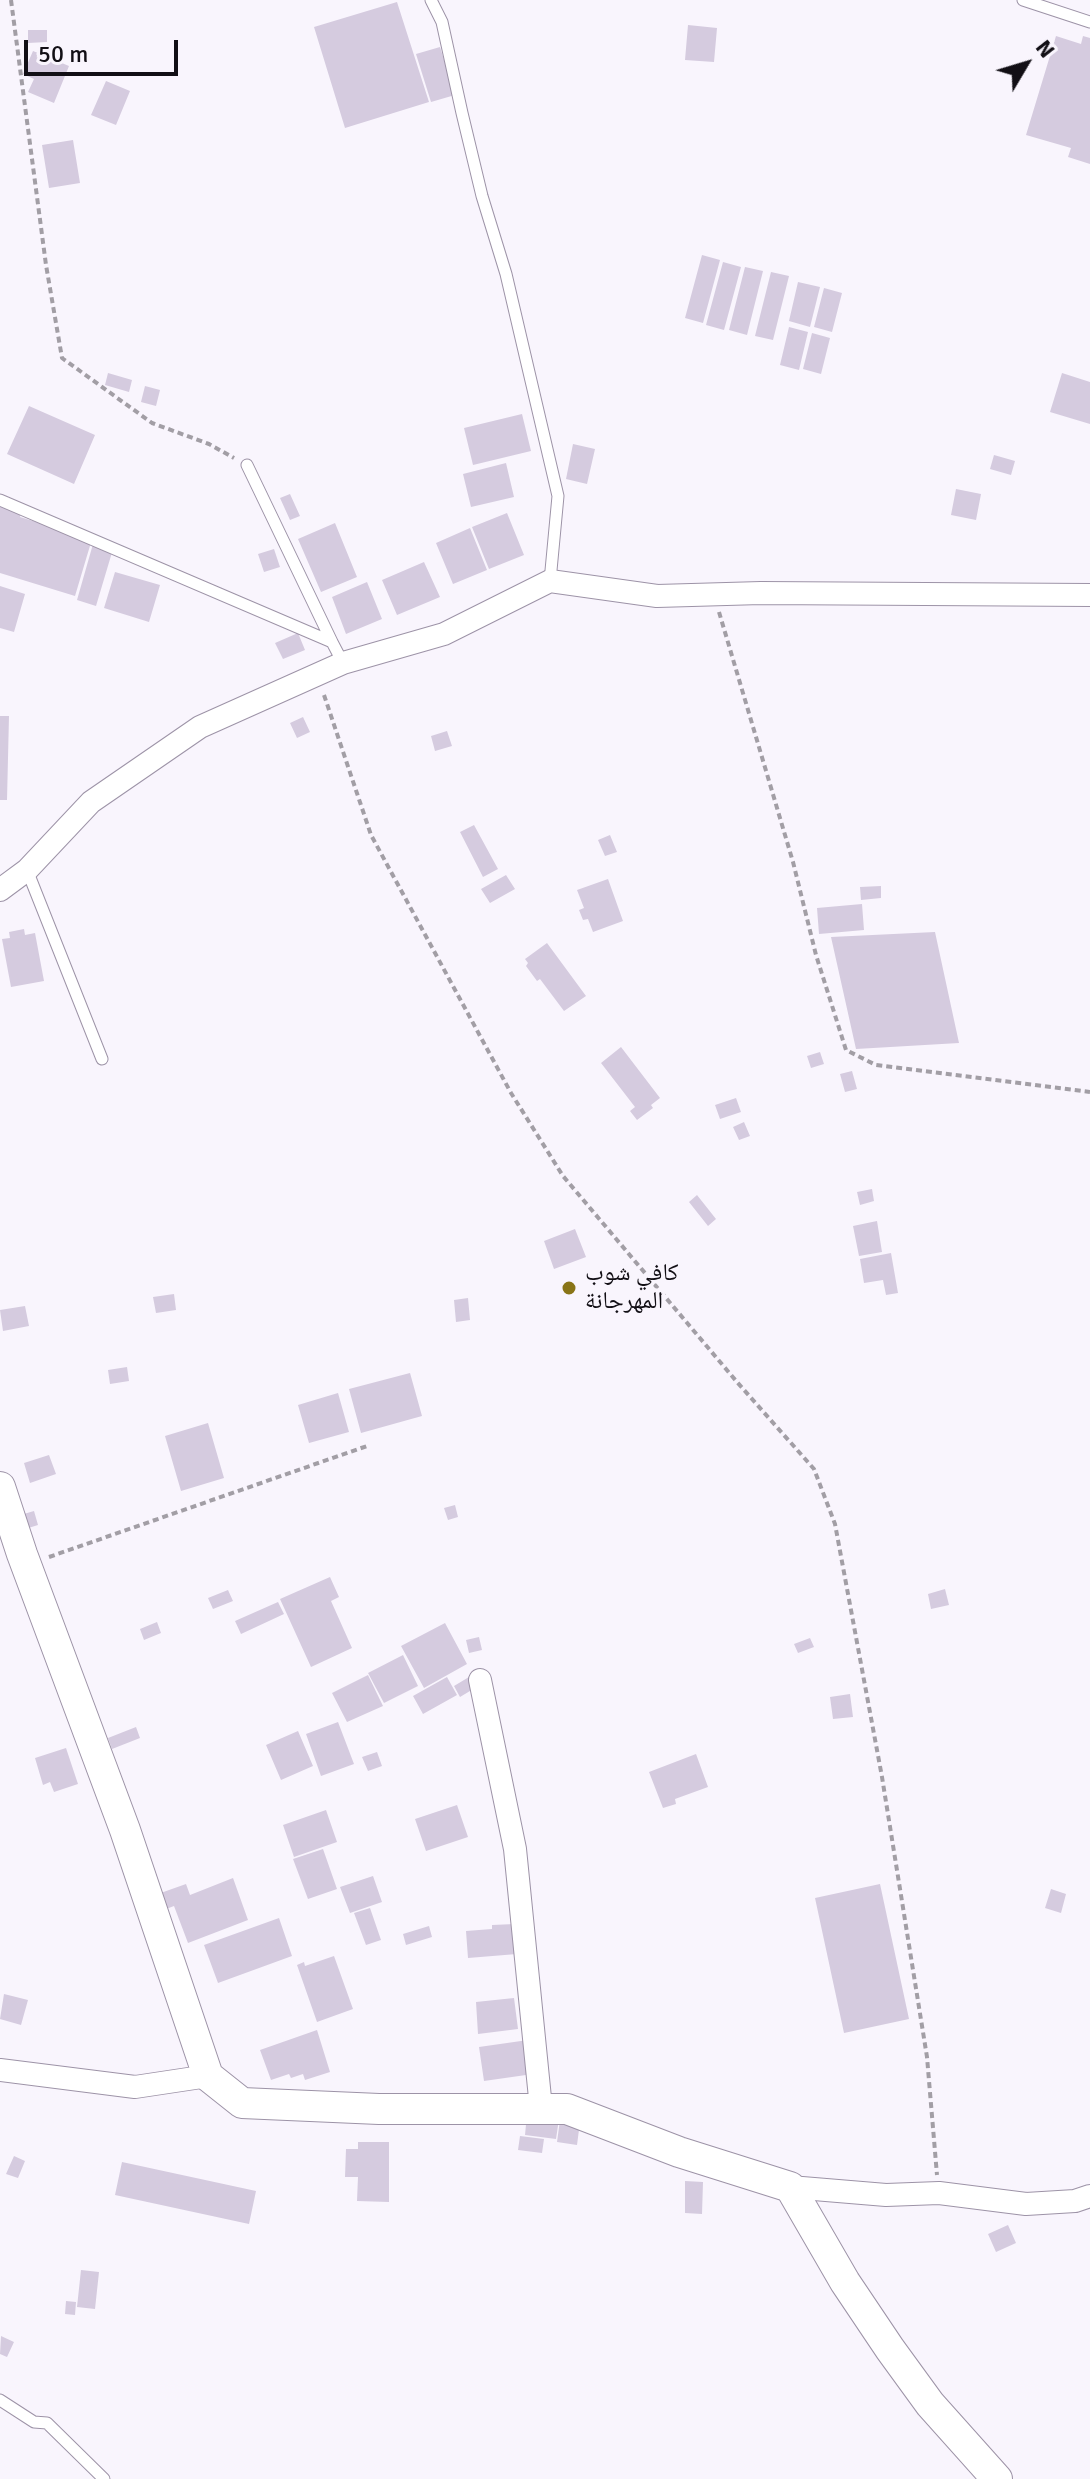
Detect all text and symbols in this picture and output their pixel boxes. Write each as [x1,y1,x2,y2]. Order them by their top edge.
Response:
scale bar [28,24,182,74]
north arrow [986,24,1066,104]
text: N [1030,35,1061,63]
text: 50 m [38,39,88,69]
place label: كافي شوب المهرجانة [585,1260,678,1316]
marker: كافي شوب المهرجانة [560,1279,578,1297]

